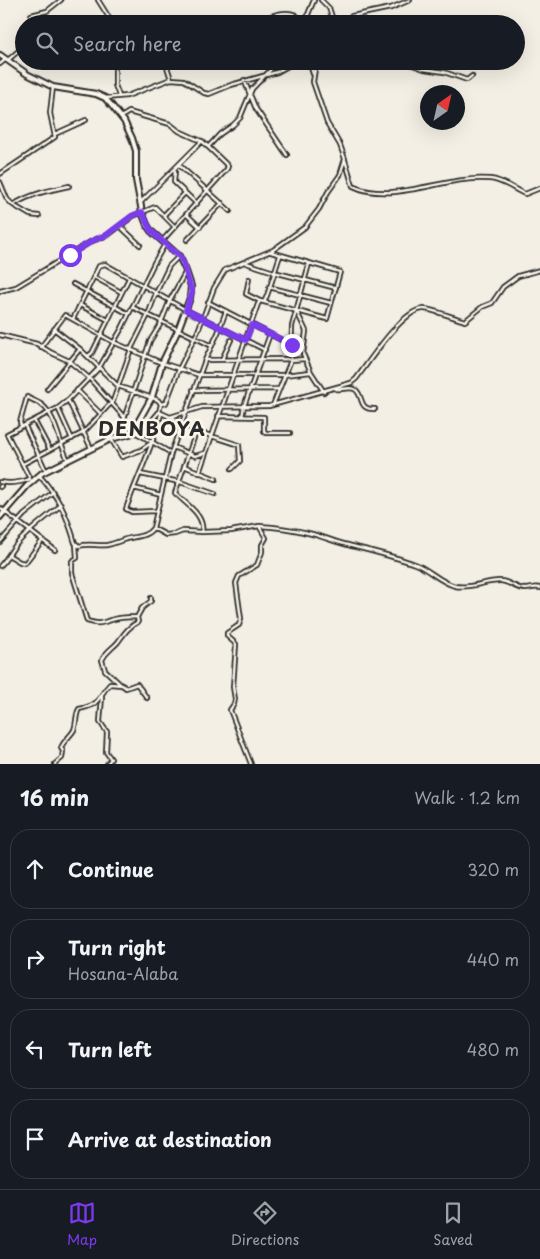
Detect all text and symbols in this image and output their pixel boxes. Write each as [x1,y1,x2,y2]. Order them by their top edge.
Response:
search box [15,15,525,70]
icon: search [33,29,61,57]
text: Search here [73,29,182,57]
north arrow [420,85,465,130]
route start [59,244,82,267]
route end [281,334,304,357]
district label: DENBOYA [98,413,206,443]
text: 16 min [20,781,89,813]
text: Walk · 1.2 km [415,785,520,809]
icon: ahead [21,855,49,883]
text: Continue [68,855,154,883]
text: 320 m [468,857,519,881]
text: Turn right [68,933,166,961]
icon: right [21,945,49,973]
text: 440 m [467,947,519,971]
text: Hosana-Alaba [68,961,178,985]
icon: left [21,1035,49,1063]
text: Turn left [68,1035,152,1063]
text: 480 m [467,1037,519,1061]
icon: arrive [21,1125,49,1153]
text: Arrive at destination [68,1125,272,1153]
tab: Map [67,1199,97,1250]
tab: Directions [231,1199,299,1250]
tab: Saved [433,1199,473,1250]

